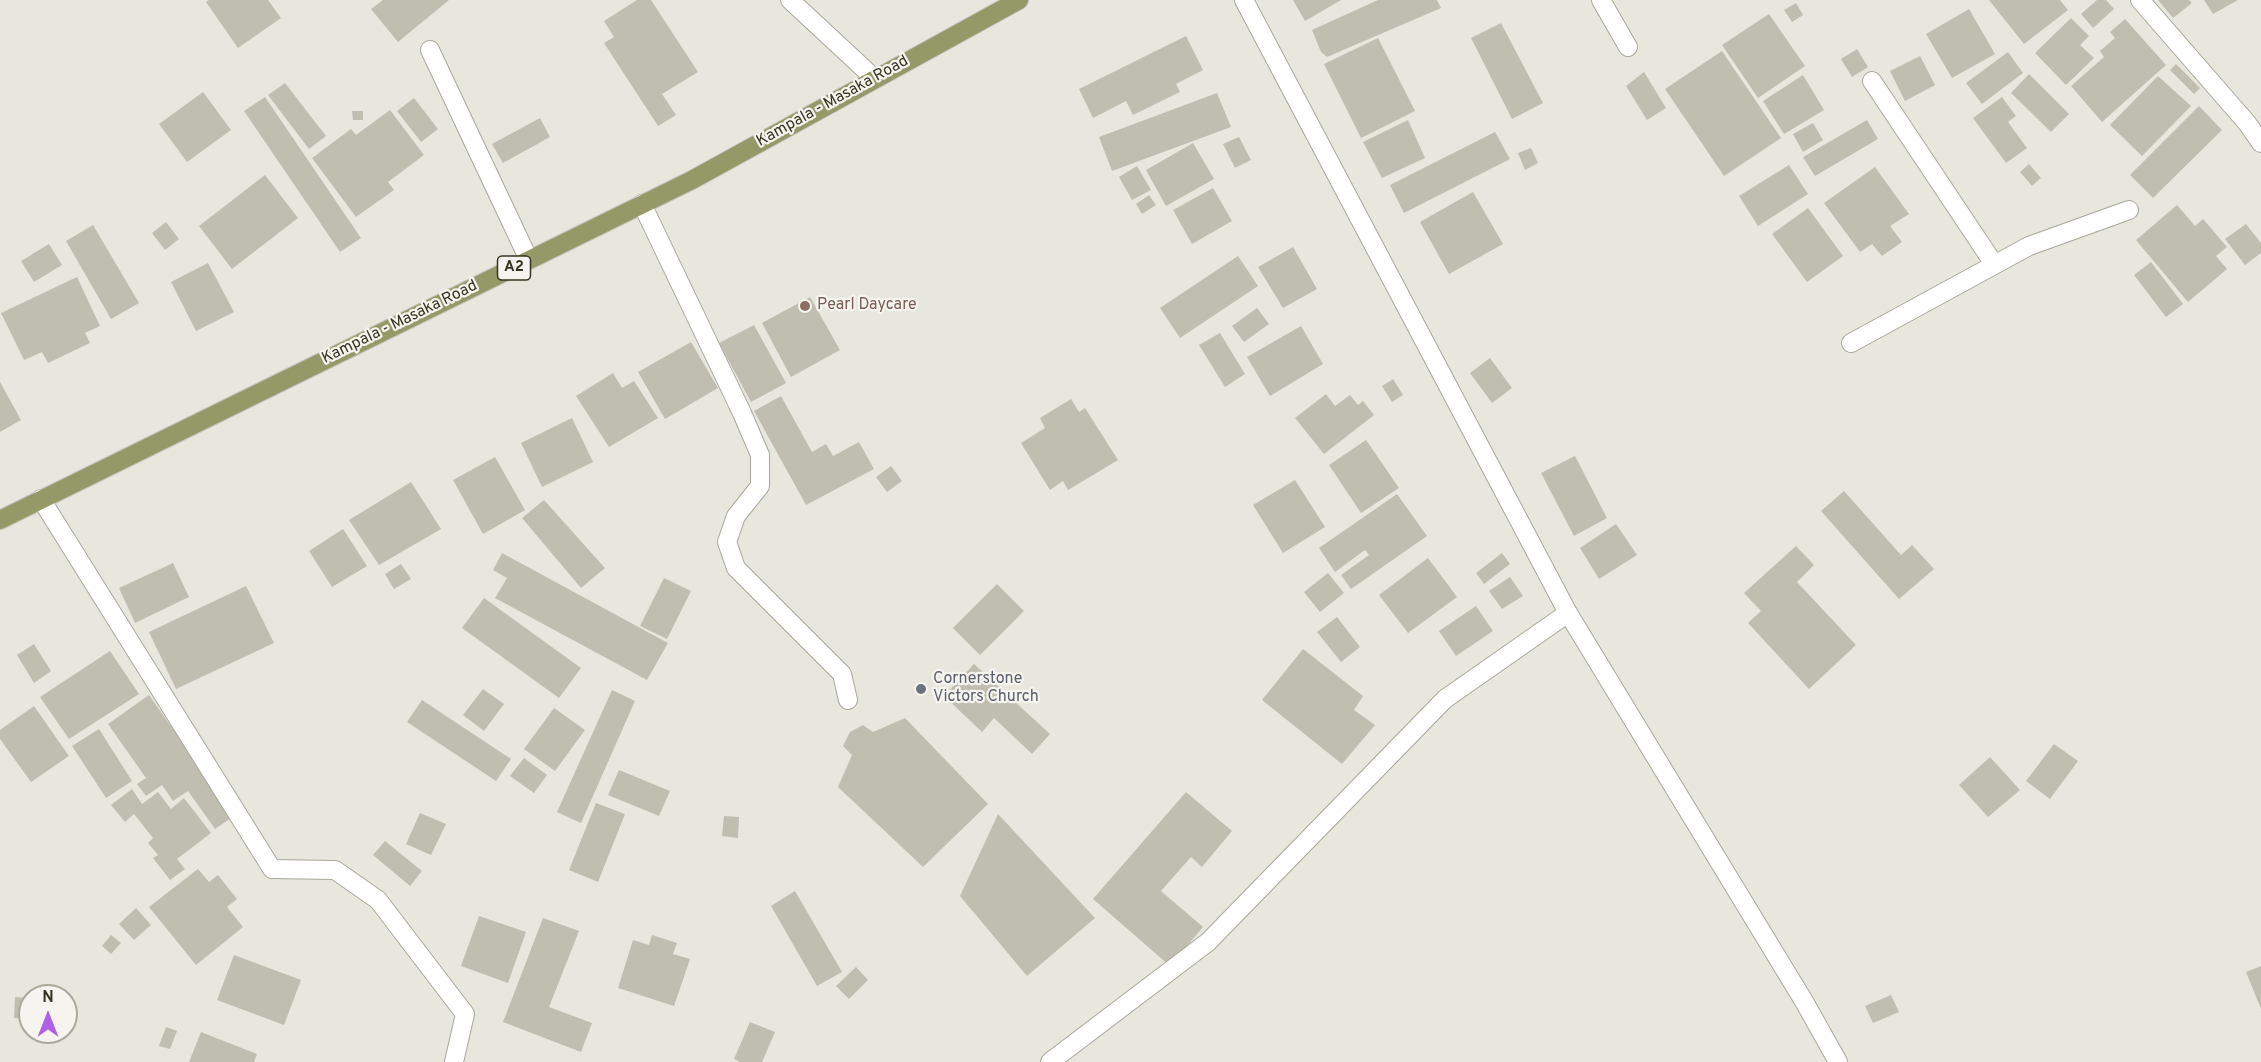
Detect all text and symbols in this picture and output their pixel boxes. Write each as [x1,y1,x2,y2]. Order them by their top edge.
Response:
street label: Kampala - Masaka Road [754,52,912,152]
road number: A2 [498,256,530,280]
street label: Kampala - Masaka Road [319,277,481,369]
place label: Pearl Daycare [817,296,917,316]
marker: Pearl Daycare [798,299,812,313]
place label: Cornerstone Victors Church [933,670,1039,708]
marker: Cornerstone Victors Church [914,682,928,696]
north arrow [18,984,78,1044]
text: N [42,988,54,1008]

